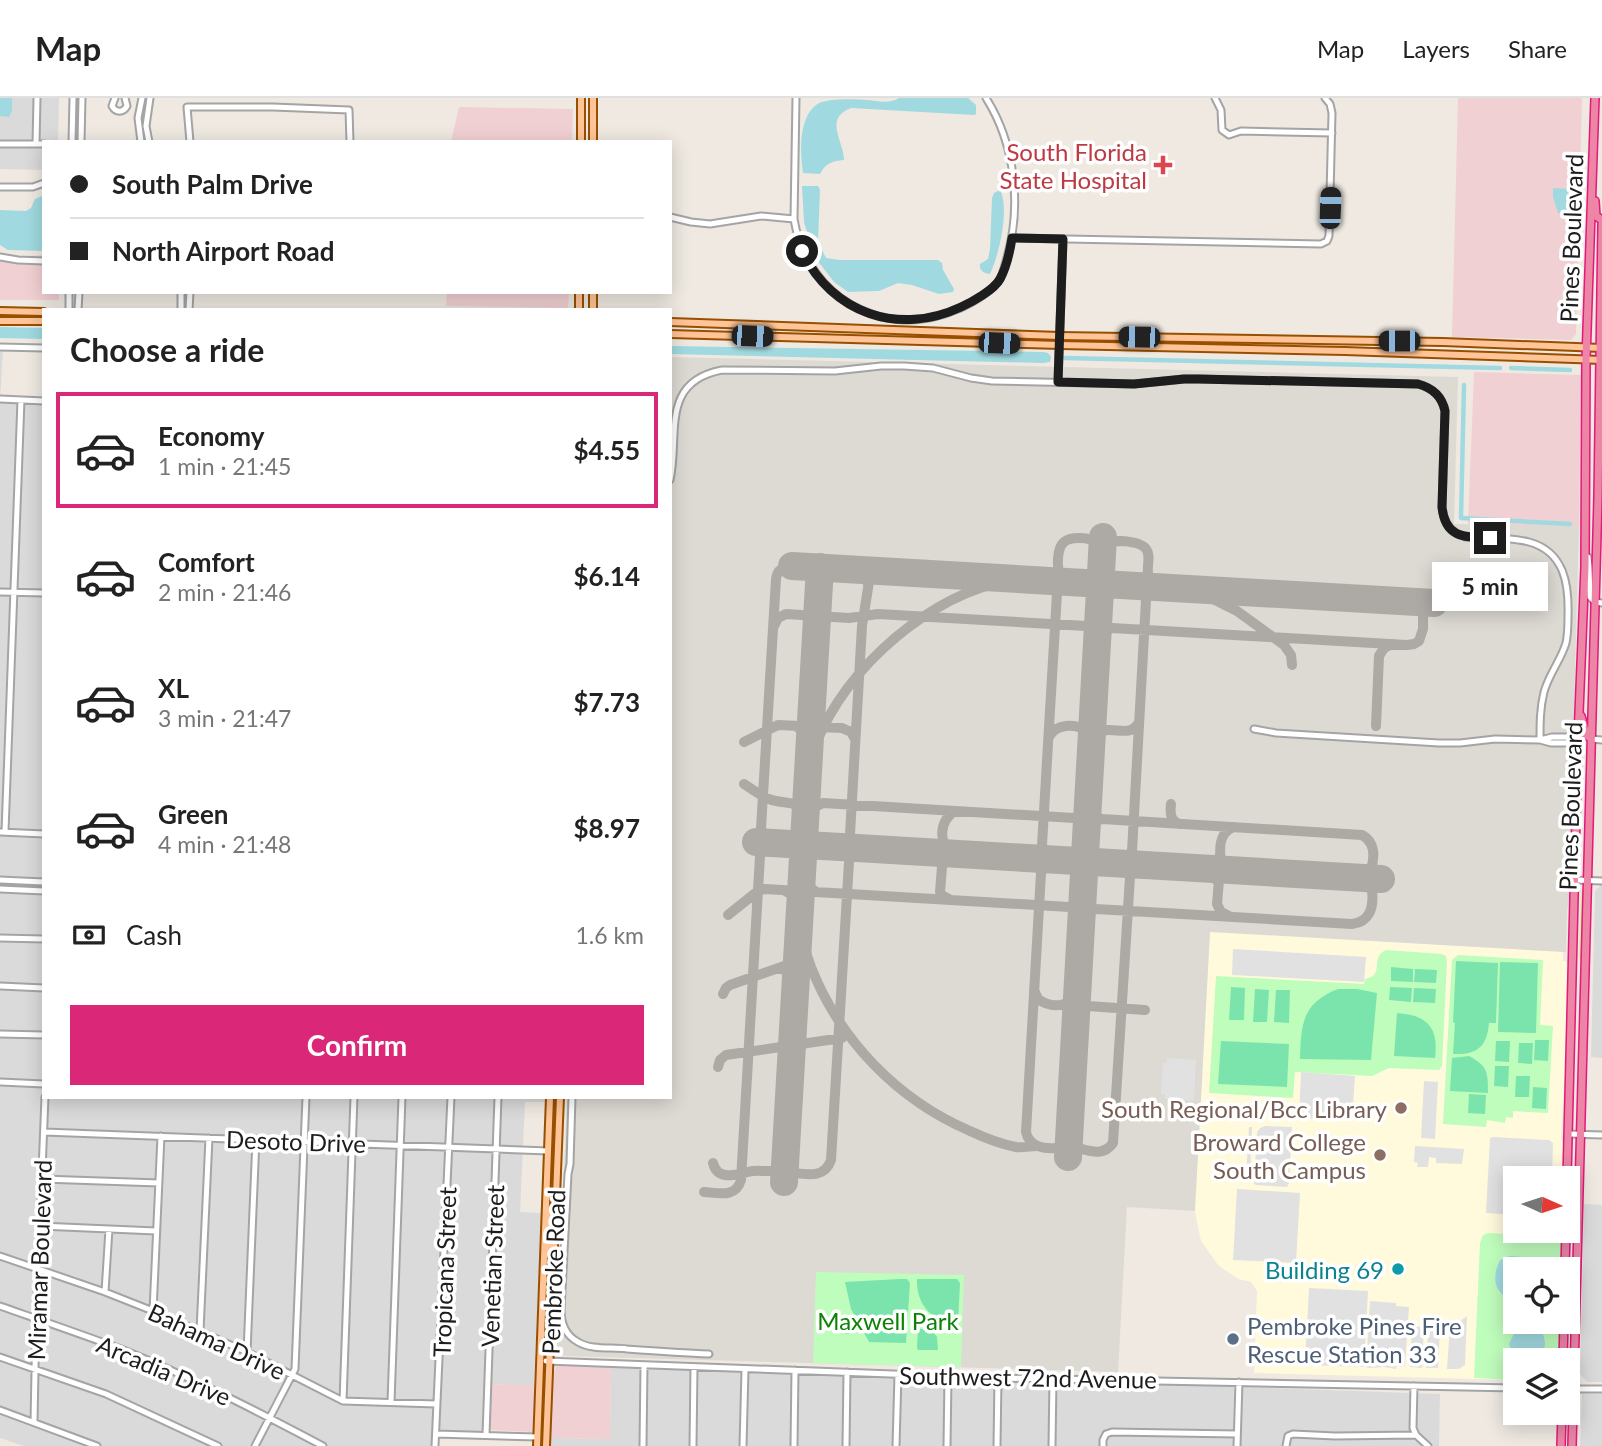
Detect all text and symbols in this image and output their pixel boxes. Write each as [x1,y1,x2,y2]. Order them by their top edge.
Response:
text: Map [35,28,101,68]
text: Map [1317,34,1364,63]
text: Layers [1402,34,1470,63]
text: Share [1508,34,1567,63]
place label: South Florida State Hospital [999,137,1147,194]
street label: Pines Boulevard [1554,153,1588,323]
marker: South Florida State Hospital [1153,155,1173,175]
text: South Palm Drive [112,168,313,200]
car [1319,187,1342,229]
text: North Airport Road [112,235,335,267]
route start [786,235,818,267]
car [731,325,774,347]
car [1118,326,1161,348]
text: Choose a ride [70,330,264,369]
car [1379,331,1421,352]
car [978,332,1021,354]
icon: car [74,419,137,482]
text: Economy [158,420,264,452]
text: $4.55 [574,434,640,466]
text: 1 min · 21:45 [158,452,291,480]
route end [1474,522,1506,554]
icon: car [74,545,137,608]
text: Comfort [158,546,255,578]
text: $6.14 [574,560,640,592]
callout: 5 min [1432,562,1548,612]
text: 5 min [1461,572,1519,600]
text: 2 min · 21:46 [158,578,291,606]
icon: car [74,671,137,734]
text: XL [158,672,189,704]
text: $7.73 [574,686,640,718]
text: 3 min · 21:47 [158,704,291,732]
street label: Pines Boulevard [1553,721,1587,891]
icon: car [74,797,137,860]
text: Green [158,798,228,830]
text: $8.97 [574,812,640,844]
text: 4 min · 21:48 [158,830,291,858]
icon: cash [70,916,108,954]
text: Cash [126,919,182,951]
text: 1.6 km [575,921,644,949]
button: Confirm [70,1005,644,1085]
place label: South Regional/Bcc Library [1101,1094,1388,1123]
marker: South Regional/Bcc Library [1393,1100,1409,1116]
street label: Desoto Drive [226,1124,366,1158]
place label: Broward College South Campus [1192,1127,1366,1184]
marker: Broward College South Campus [1372,1147,1388,1163]
street label: Miramar Boulevard [21,1159,57,1361]
north arrow [1503,1166,1580,1242]
map controls [1503,1166,1580,1425]
street label: Venetian Street [475,1184,509,1348]
street label: Tropicana Street [427,1186,461,1358]
street label: Pembroke Road [536,1189,570,1355]
place label: Building 69 [1265,1255,1384,1284]
button: locate [1503,1257,1580,1334]
marker: Building 69 [1390,1261,1406,1277]
street label: Bahama Drive [144,1297,290,1385]
park label: Maxwell Park [817,1306,960,1335]
place label: Pembroke Pines Fire Rescue Station 33 [1247,1311,1462,1368]
street label: Arcadia Drive [93,1329,235,1411]
marker: Pembroke Pines Fire Rescue Station 33 [1225,1331,1241,1347]
button: layers [1503,1348,1580,1425]
street label: Southwest 72nd Avenue [899,1360,1157,1394]

